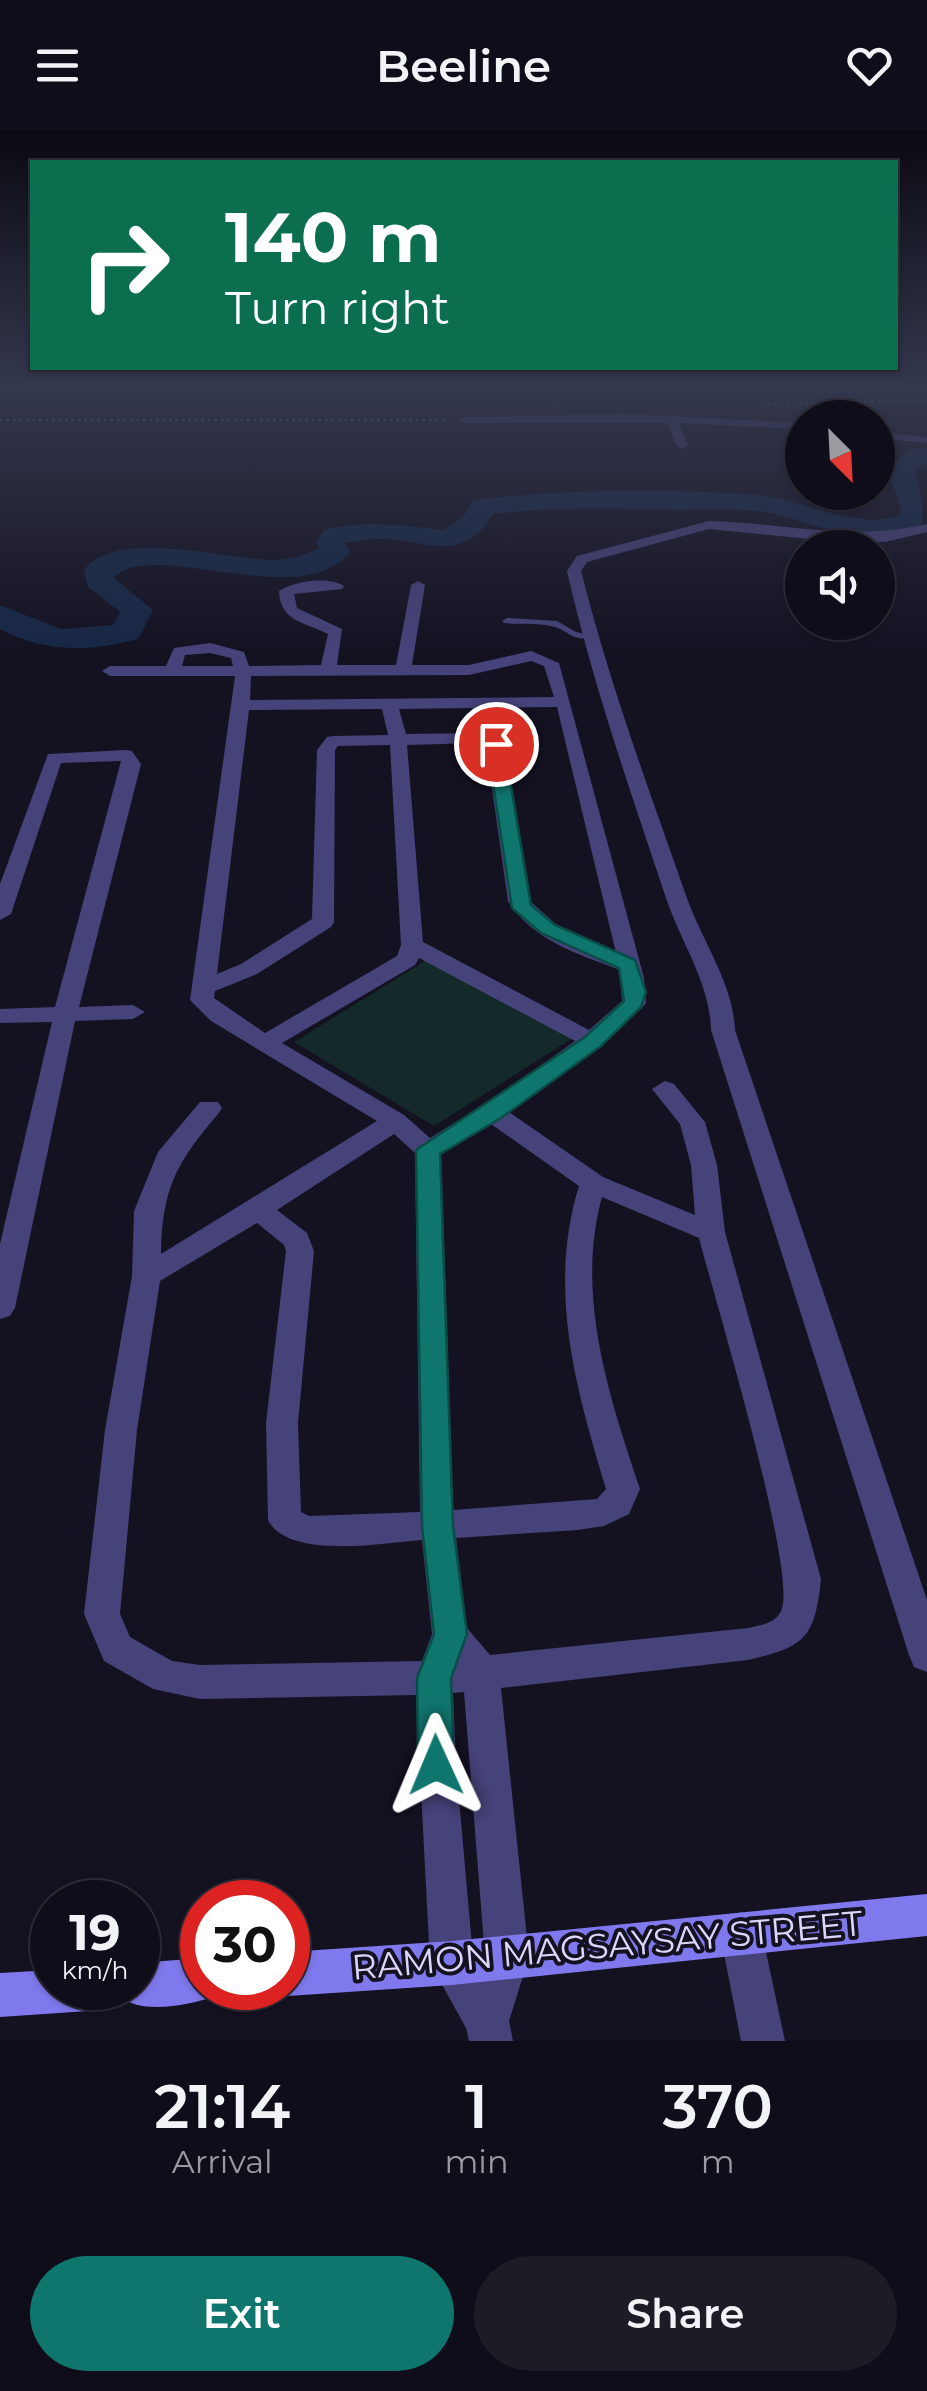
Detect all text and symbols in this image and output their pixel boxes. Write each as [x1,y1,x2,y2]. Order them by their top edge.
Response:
icon: menu [30,38,85,93]
text: Beeline [376,38,551,93]
icon: heart [842,38,897,93]
text: 140 m [225,194,441,280]
icon: right [60,200,190,330]
text: Turn right [225,280,450,335]
north arrow [785,400,895,510]
map controls [785,400,895,640]
button: sound [785,530,895,640]
pin [454,702,539,787]
icon: arrive [469,717,524,772]
position arrow [384,1713,488,1817]
speed limit sign: 30 [180,1880,310,2010]
street label: RAMON MAGSAYSAY STREET [350,1901,864,1989]
text: 19 [69,1902,121,1963]
text: km/h [62,1955,128,1985]
text: 21:14 [154,2070,290,2143]
text: 1 [465,2070,488,2143]
text: 370 [663,2070,773,2143]
text: Arrival [172,2142,273,2181]
text: min [444,2142,509,2181]
text: m [701,2142,735,2181]
button: Exit [30,2256,454,2371]
button: Share [474,2256,897,2371]

